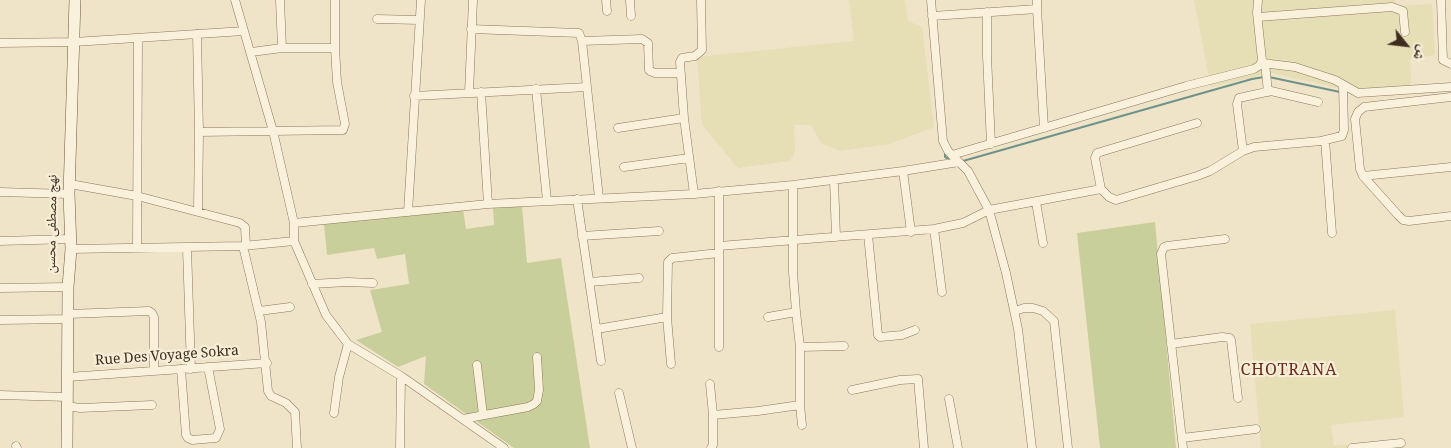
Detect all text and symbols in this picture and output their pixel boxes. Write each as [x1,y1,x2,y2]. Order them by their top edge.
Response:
north arrow [1381,20,1431,70]
text: ش [1405,40,1433,65]
street label: نهج مصطفى محسن [45,174,63,274]
street label: Rue Des Voyage Sokra [95,345,239,371]
district label: CHOTRANA [1239,363,1339,383]

